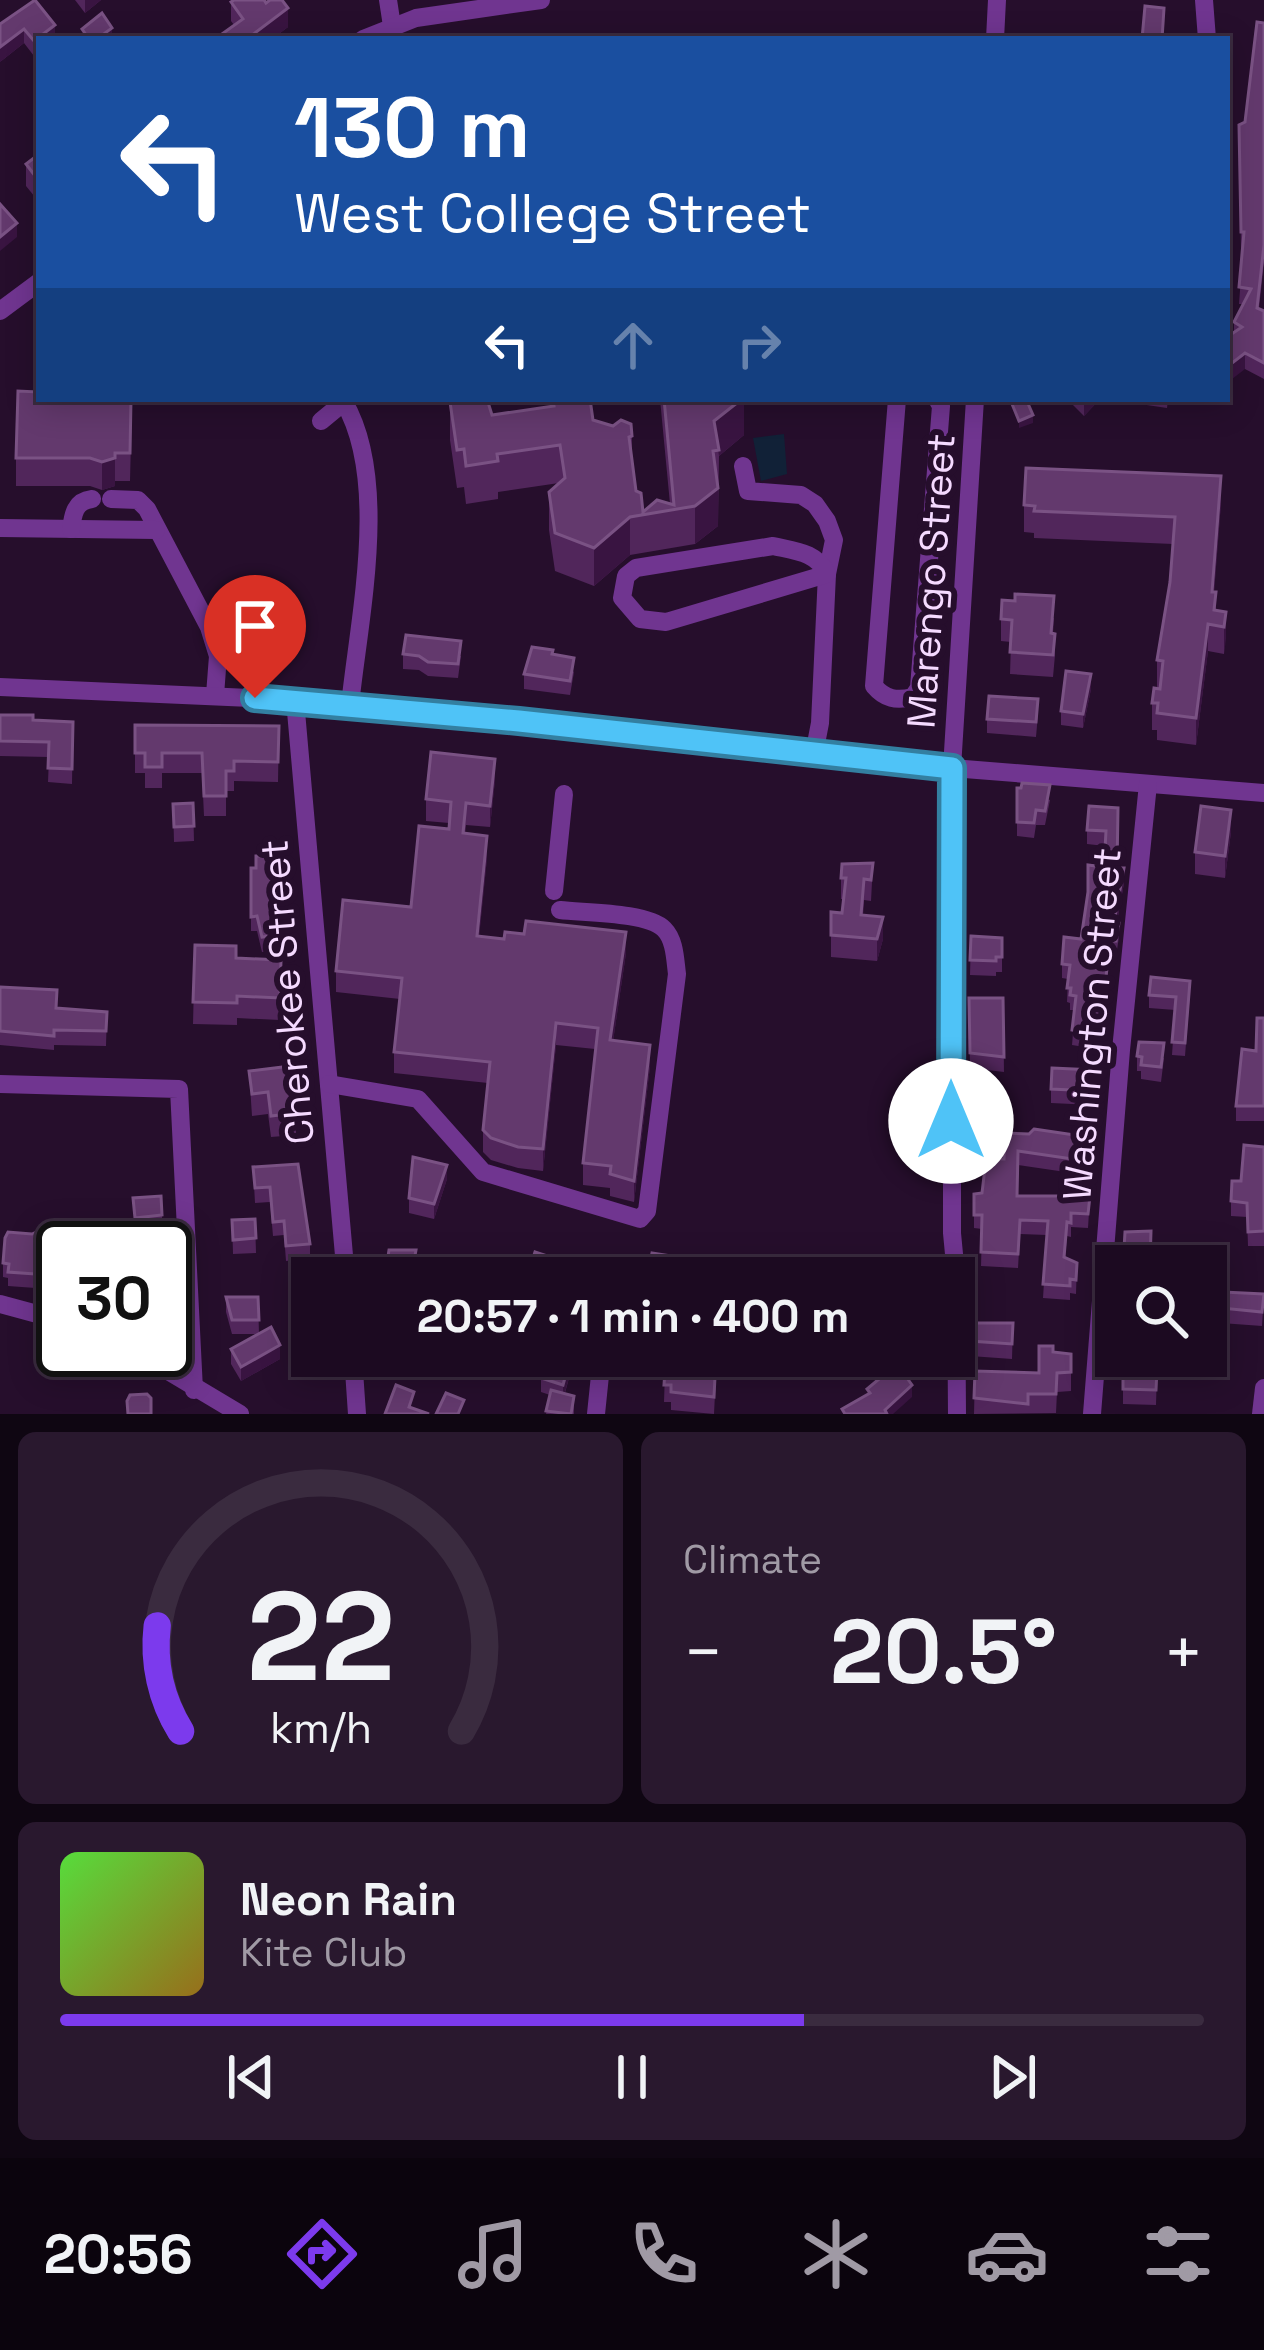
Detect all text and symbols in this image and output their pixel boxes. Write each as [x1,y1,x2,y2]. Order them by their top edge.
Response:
text: 130 m [294,74,531,182]
icon: left [96,84,252,240]
text: West College Street [294,179,811,248]
icon: left [474,312,540,378]
icon: ahead [600,312,666,378]
icon: right [726,312,792,378]
street label: Marengo Street [896,432,966,730]
pin [204,575,306,698]
icon: arrive [222,593,288,659]
street label: Cherokee Street [249,838,325,1146]
street label: Washington Street [1052,846,1132,1202]
position arrow [888,1058,1014,1184]
speed limit sign: 30 [36,1221,192,1377]
map controls [1095,1245,1227,1377]
button: search [1095,1245,1227,1377]
text: 20:57 · 1 min · 400 m [417,1288,849,1345]
text: Climate [683,1535,822,1584]
text: 22 [246,1557,395,1716]
text: 20.5° [830,1594,1057,1709]
text: − [683,1610,724,1694]
text: + [1163,1610,1204,1694]
text: km/h [269,1701,372,1756]
text: Neon Rain [240,1871,457,1928]
text: Kite Club [240,1928,407,1977]
icon: previous [218,2044,284,2110]
icon: pause [599,2044,665,2110]
icon: next [980,2044,1046,2110]
icon: directions [280,2212,364,2296]
icon: music [451,2212,535,2296]
icon: phone [622,2212,706,2296]
icon: climate [794,2212,878,2296]
icon: car [965,2212,1049,2296]
icon: filters [1136,2212,1220,2296]
text: 20:56 [44,2220,193,2289]

